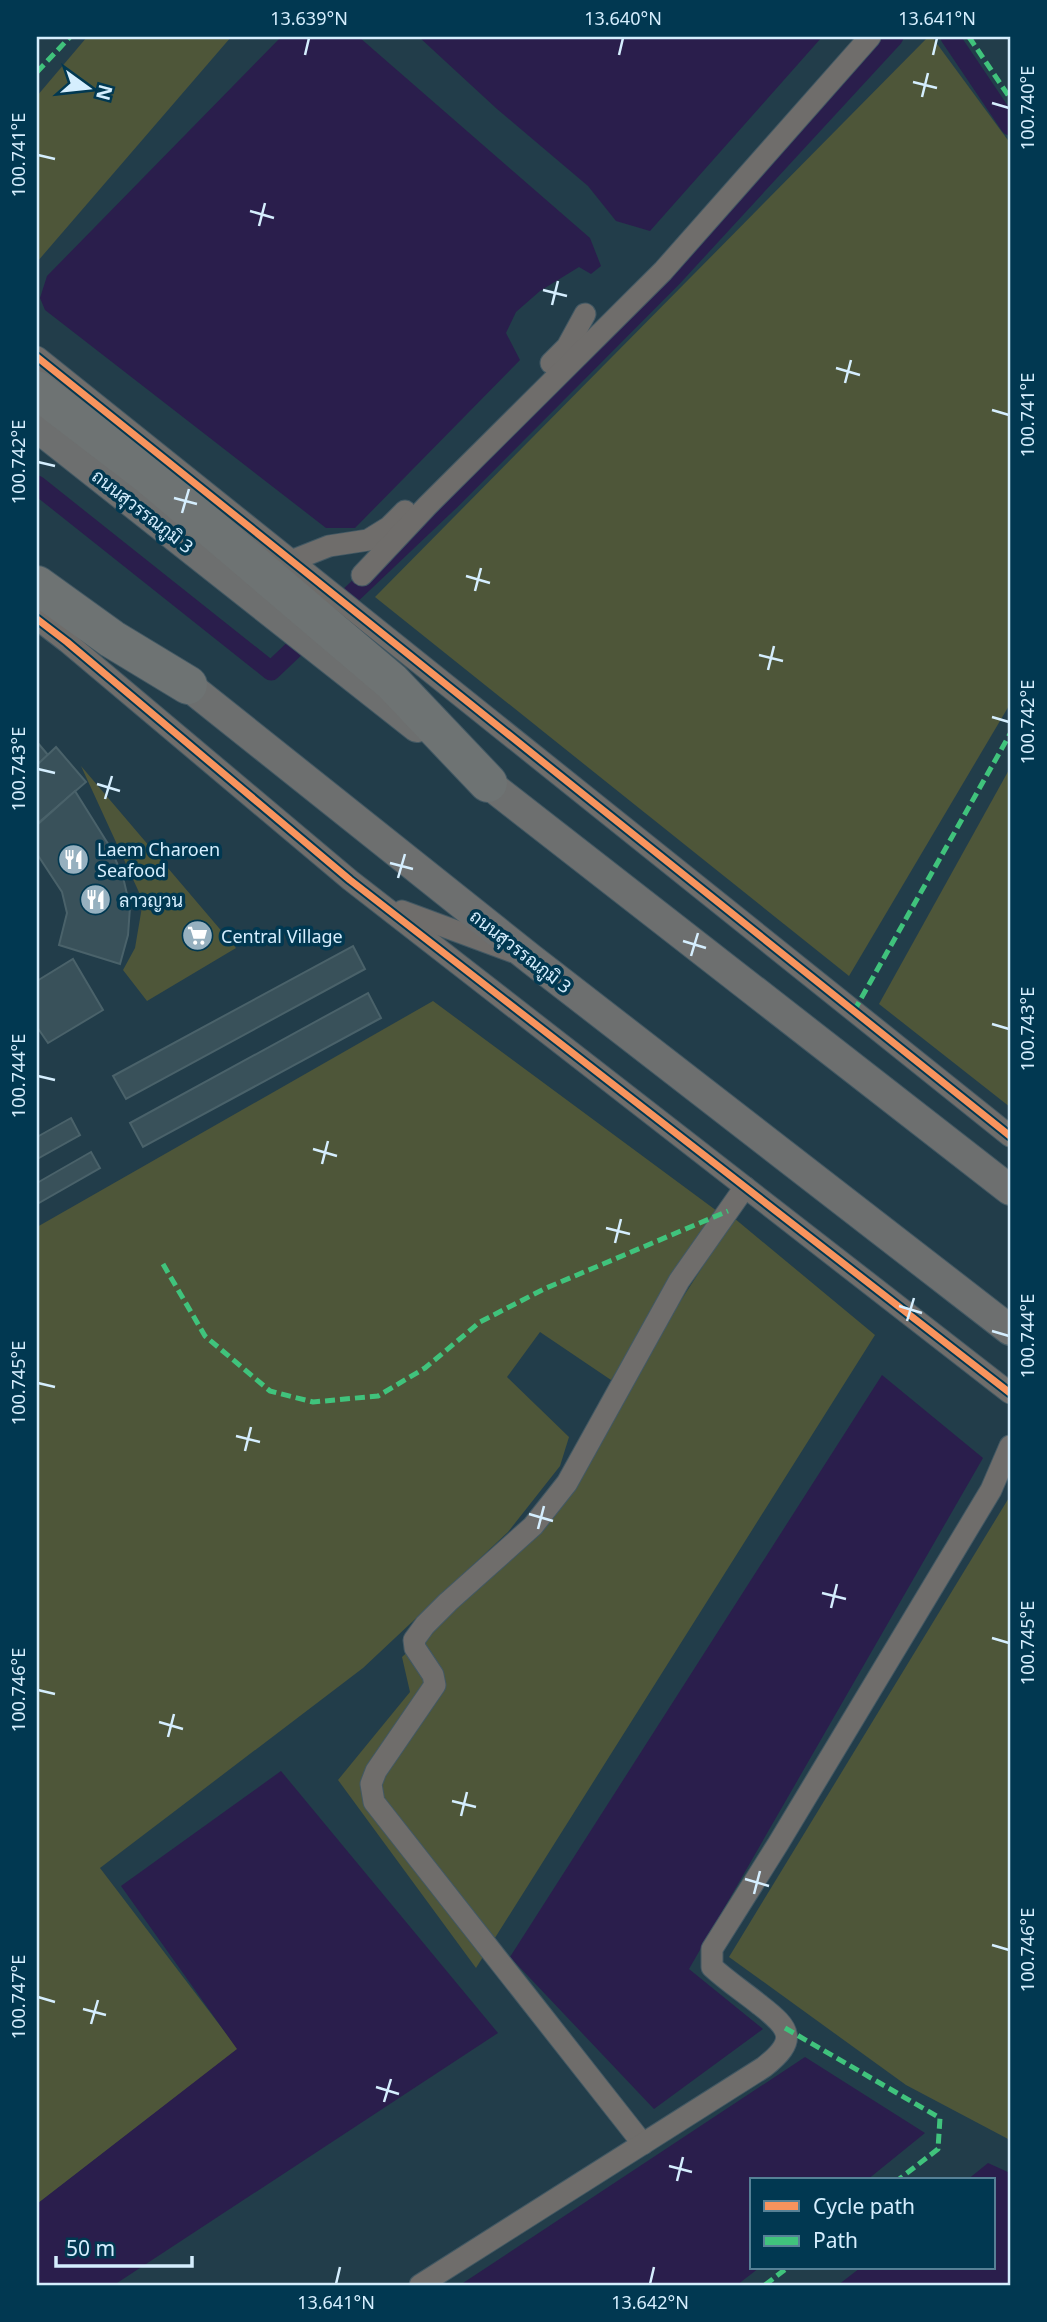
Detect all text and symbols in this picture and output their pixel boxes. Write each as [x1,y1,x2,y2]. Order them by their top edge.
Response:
text: 13.639°N [270,6,348,30]
text: 13.640°N [584,6,662,30]
text: 13.641°N [898,6,976,30]
north arrow [52,52,122,122]
text: 100.740°E [1015,66,1039,150]
text: N [90,82,119,103]
text: 100.741°E [6,113,30,197]
text: 100.741°E [1015,373,1039,457]
text: 100.742°E [6,420,30,504]
street label: ถนนสุวรรณภูมิ 3 [86,464,199,560]
text: 100.742°E [1015,680,1039,764]
text: 100.743°E [6,727,30,811]
place label: Laem Charoen Seafood [97,837,220,882]
restaurant icon: Laem Charoen Seafood [57,842,91,876]
restaurant icon: ลาวญวน [79,883,113,917]
place label: ลาวญวน [119,888,183,912]
street label: ถนนสุวรรณภูมิ 3 [464,904,577,1000]
supermarket icon: Central Village [181,919,215,953]
place label: Central Village [221,924,343,948]
text: 100.743°E [1015,987,1039,1071]
text: 100.744°E [6,1034,30,1118]
text: 100.744°E [1015,1294,1039,1378]
text: 100.745°E [6,1341,30,1425]
text: 100.745°E [1015,1601,1039,1685]
text: 100.746°E [6,1648,30,1732]
text: 100.746°E [1015,1908,1039,1992]
text: 100.747°E [6,1955,30,2039]
legend [750,2178,995,2270]
text: Cycle path [813,2192,915,2220]
scale bar [56,2224,192,2268]
text: Path [813,2226,858,2254]
text: 50 m [66,2234,115,2262]
text: 13.641°N [297,2290,375,2314]
text: 13.642°N [611,2290,689,2314]

